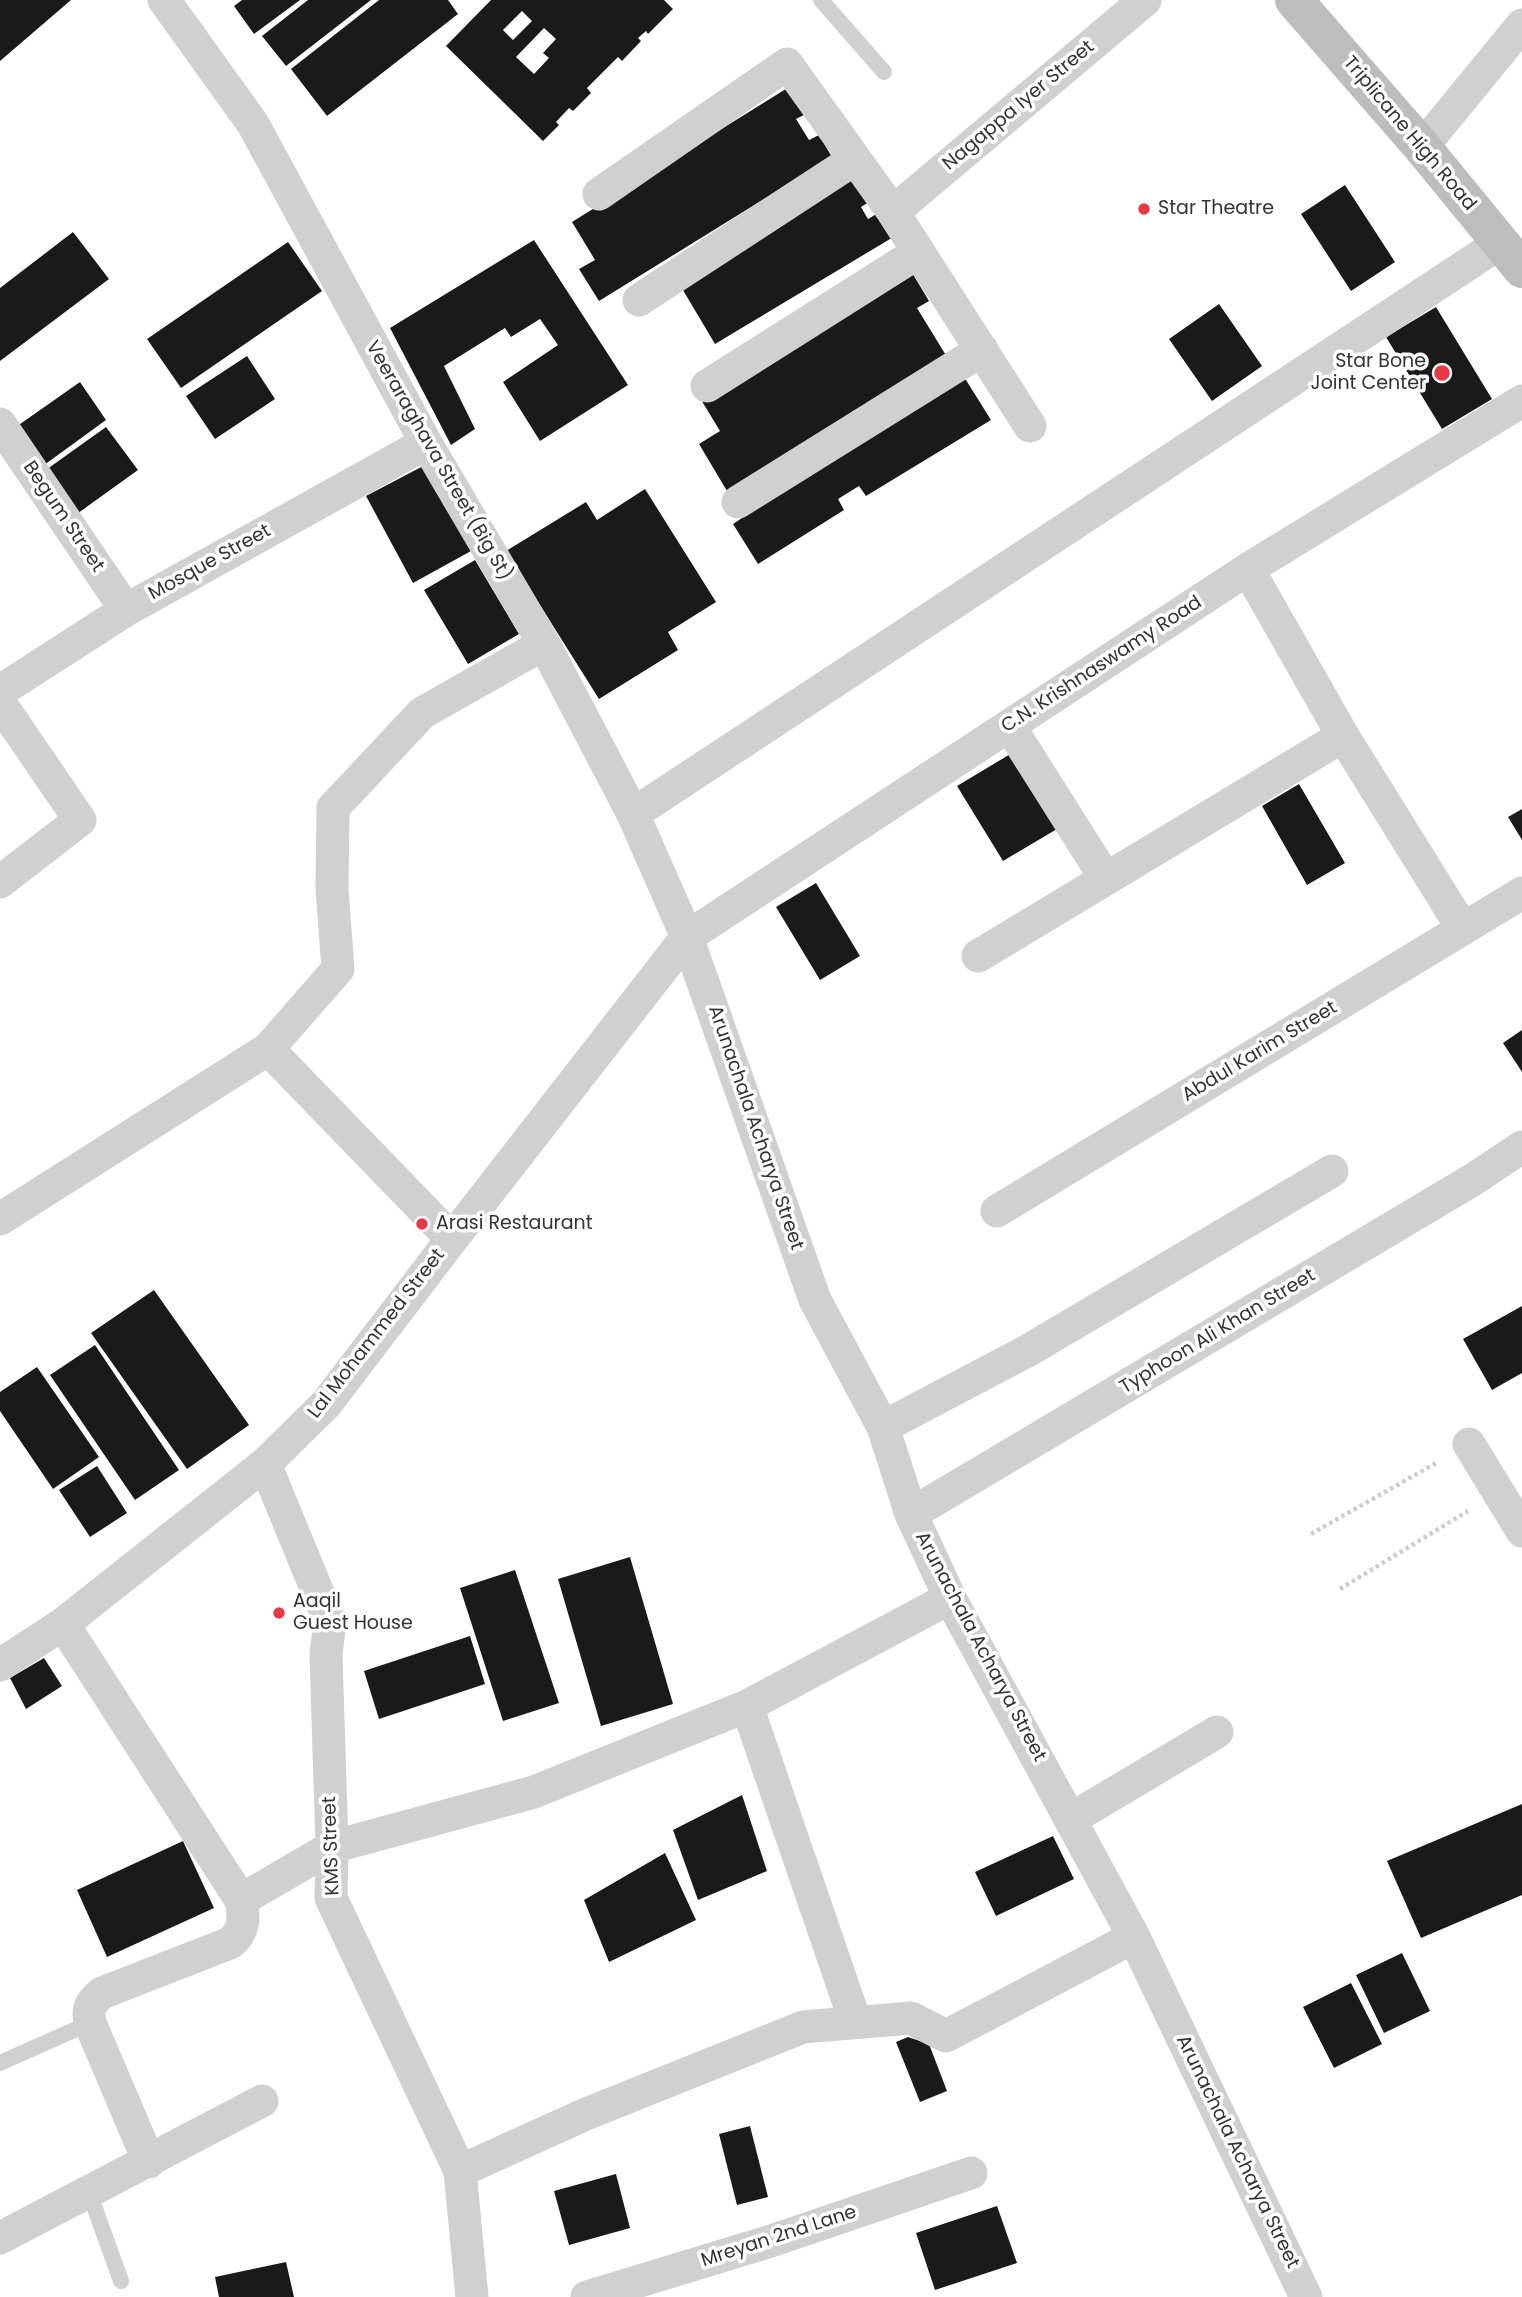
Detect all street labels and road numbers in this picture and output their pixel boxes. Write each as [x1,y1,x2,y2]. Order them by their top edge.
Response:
street label: Nagappa Iyer Street [939,36,1099,176]
street label: Triplicane High Road [1338,52,1480,216]
street label: Veeraraghava Street (Big St) [360,337,516,585]
street label: Begum Street [18,457,108,577]
street label: Mosque Street [145,520,275,606]
street label: C.N. Krishnaswamy Road [998,592,1206,738]
street label: Abdul Karim Street [1178,997,1342,1107]
street label: Arunachala Acharya Street [702,1003,808,1253]
street label: Lal Mohammed Street [304,1245,450,1423]
street label: Typhoon Ali Khan Street [1116,1265,1320,1399]
street label: Arunachala Acharya Street [910,1528,1050,1766]
street label: KMS Street [319,1796,345,1896]
street label: Arunachala Acharya Street [1170,2032,1304,2272]
street label: Mreyan 2nd Lane [698,2201,860,2273]

